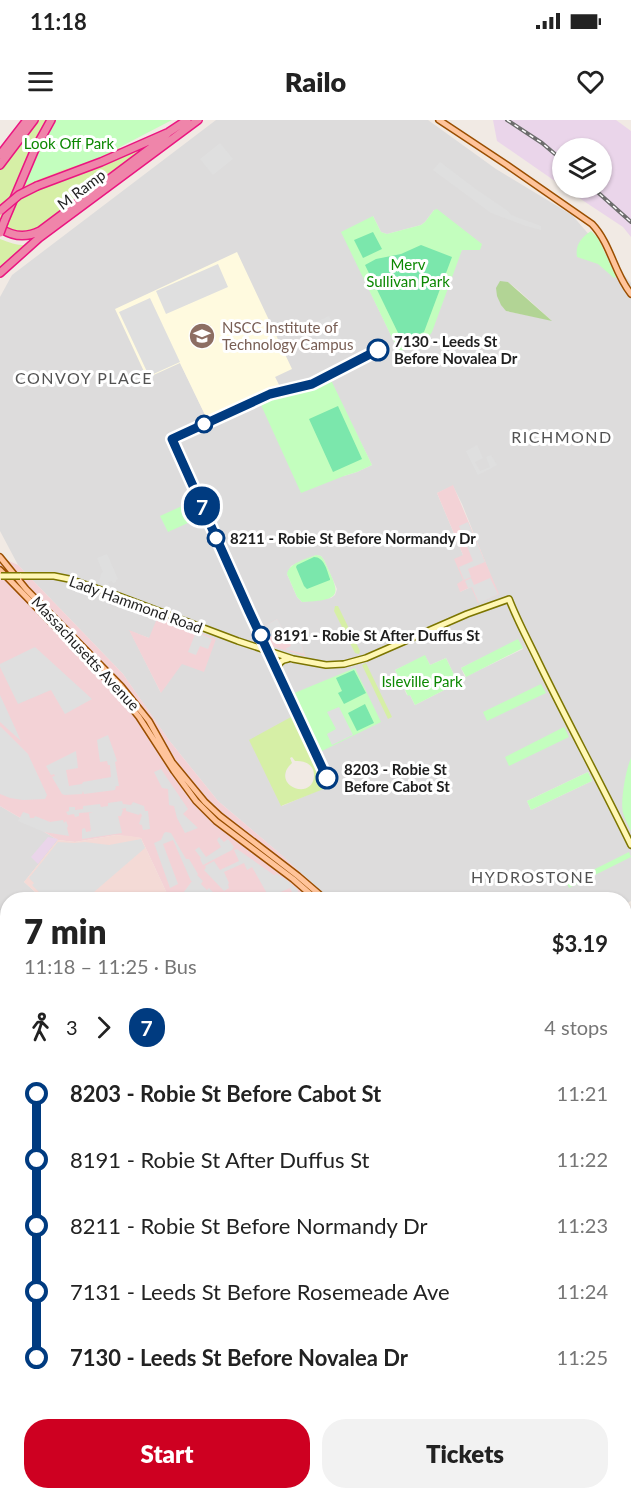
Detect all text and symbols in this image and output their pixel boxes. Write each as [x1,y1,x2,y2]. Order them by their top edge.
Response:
text: 11:18 [30,8,87,35]
icon: menu [24,65,57,98]
text: Railo [285,65,346,98]
icon: heart [574,65,607,98]
park label: Look Off Park [24,134,115,152]
map controls [552,138,612,198]
button: layers [552,138,612,198]
street label: M Ramp [54,165,108,213]
park label: Merv Sullivan Park [366,255,450,290]
place label: NSCC Institute of Technology Campus [222,318,353,353]
school or university icon: NSCC Institute of Technology Campus [187,321,217,351]
place label: 7130 - Leeds St Before Novalea Dr [394,332,518,367]
marker: 7130 - Leeds St Before Novalea Dr [367,339,389,361]
district label: CONVOY PLACE [15,368,153,387]
unlabelled marker [195,415,213,433]
district label: RICHMOND [511,427,613,446]
line badge: 7 [182,486,222,526]
text: 7 [196,494,208,519]
marker: 8211 - Robie St Before Normandy Dr [207,529,225,547]
place label: 8211 - Robie St Before Normandy Dr [230,529,476,547]
street label: Lady Hammond Road [67,572,205,636]
street label: Massachusetts Avenue [28,592,144,714]
marker: 8191 - Robie St After Duffus St [252,626,270,644]
place label: 8191 - Robie St After Duffus St [274,626,480,644]
park label: Isleville Park [381,672,463,690]
place label: 8203 - Robie St Before Cabot St [344,760,450,795]
marker: 8203 - Robie St Before Cabot St [316,767,338,789]
district label: HYDROSTONE [471,867,595,886]
text: 7 min [24,911,106,951]
text: $3.19 [552,930,608,957]
text: 11:18 – 11:25 · Bus [24,954,197,978]
icon: walk [24,1011,57,1044]
icon: forward [87,1011,120,1044]
text: 3 [66,1015,78,1039]
text: 7 [141,1015,153,1040]
text: 4 stops [544,1015,608,1039]
text: 8203 - Robie St Before Cabot St [70,1080,381,1107]
text: 11:21 [557,1081,608,1105]
text: 8191 - Robie St After Duffus St [70,1146,370,1173]
text: 11:22 [557,1147,608,1171]
text: 8211 - Robie St Before Normandy Dr [70,1212,428,1239]
text: 11:23 [557,1213,608,1237]
text: 7131 - Leeds St Before Rosemeade Ave [70,1278,450,1305]
text: 11:24 [557,1279,608,1303]
text: 7130 - Leeds St Before Novalea Dr [70,1344,408,1371]
text: 11:25 [557,1345,608,1369]
button: Start [24,1419,310,1488]
button: Tickets [322,1419,608,1488]

